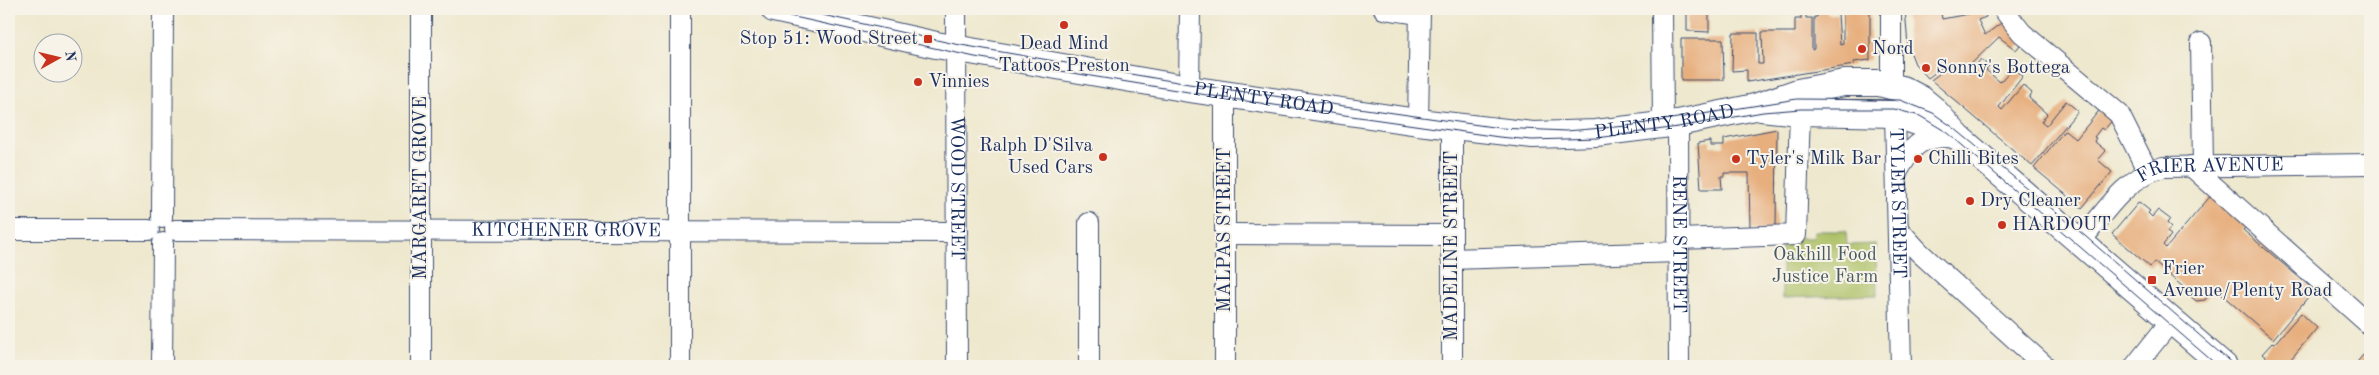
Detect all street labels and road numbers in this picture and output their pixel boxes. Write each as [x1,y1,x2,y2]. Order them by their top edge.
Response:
street label: PLENTY ROAD [1192,80,1335,119]
street label: MARGARET GROVE [412,96,431,280]
street label: PLENTY ROAD [1593,102,1736,143]
street label: WOOD STREET [947,116,966,260]
street label: TYLER STREET [1886,127,1908,279]
street label: MALPAS STREET [1216,147,1235,313]
street label: MADELINE STREET [1443,151,1462,341]
street label: FRIER AVENUE [2133,156,2284,187]
street label: RENE STREET [1669,175,1688,313]
street label: KITCHENER GROVE [471,221,661,241]

